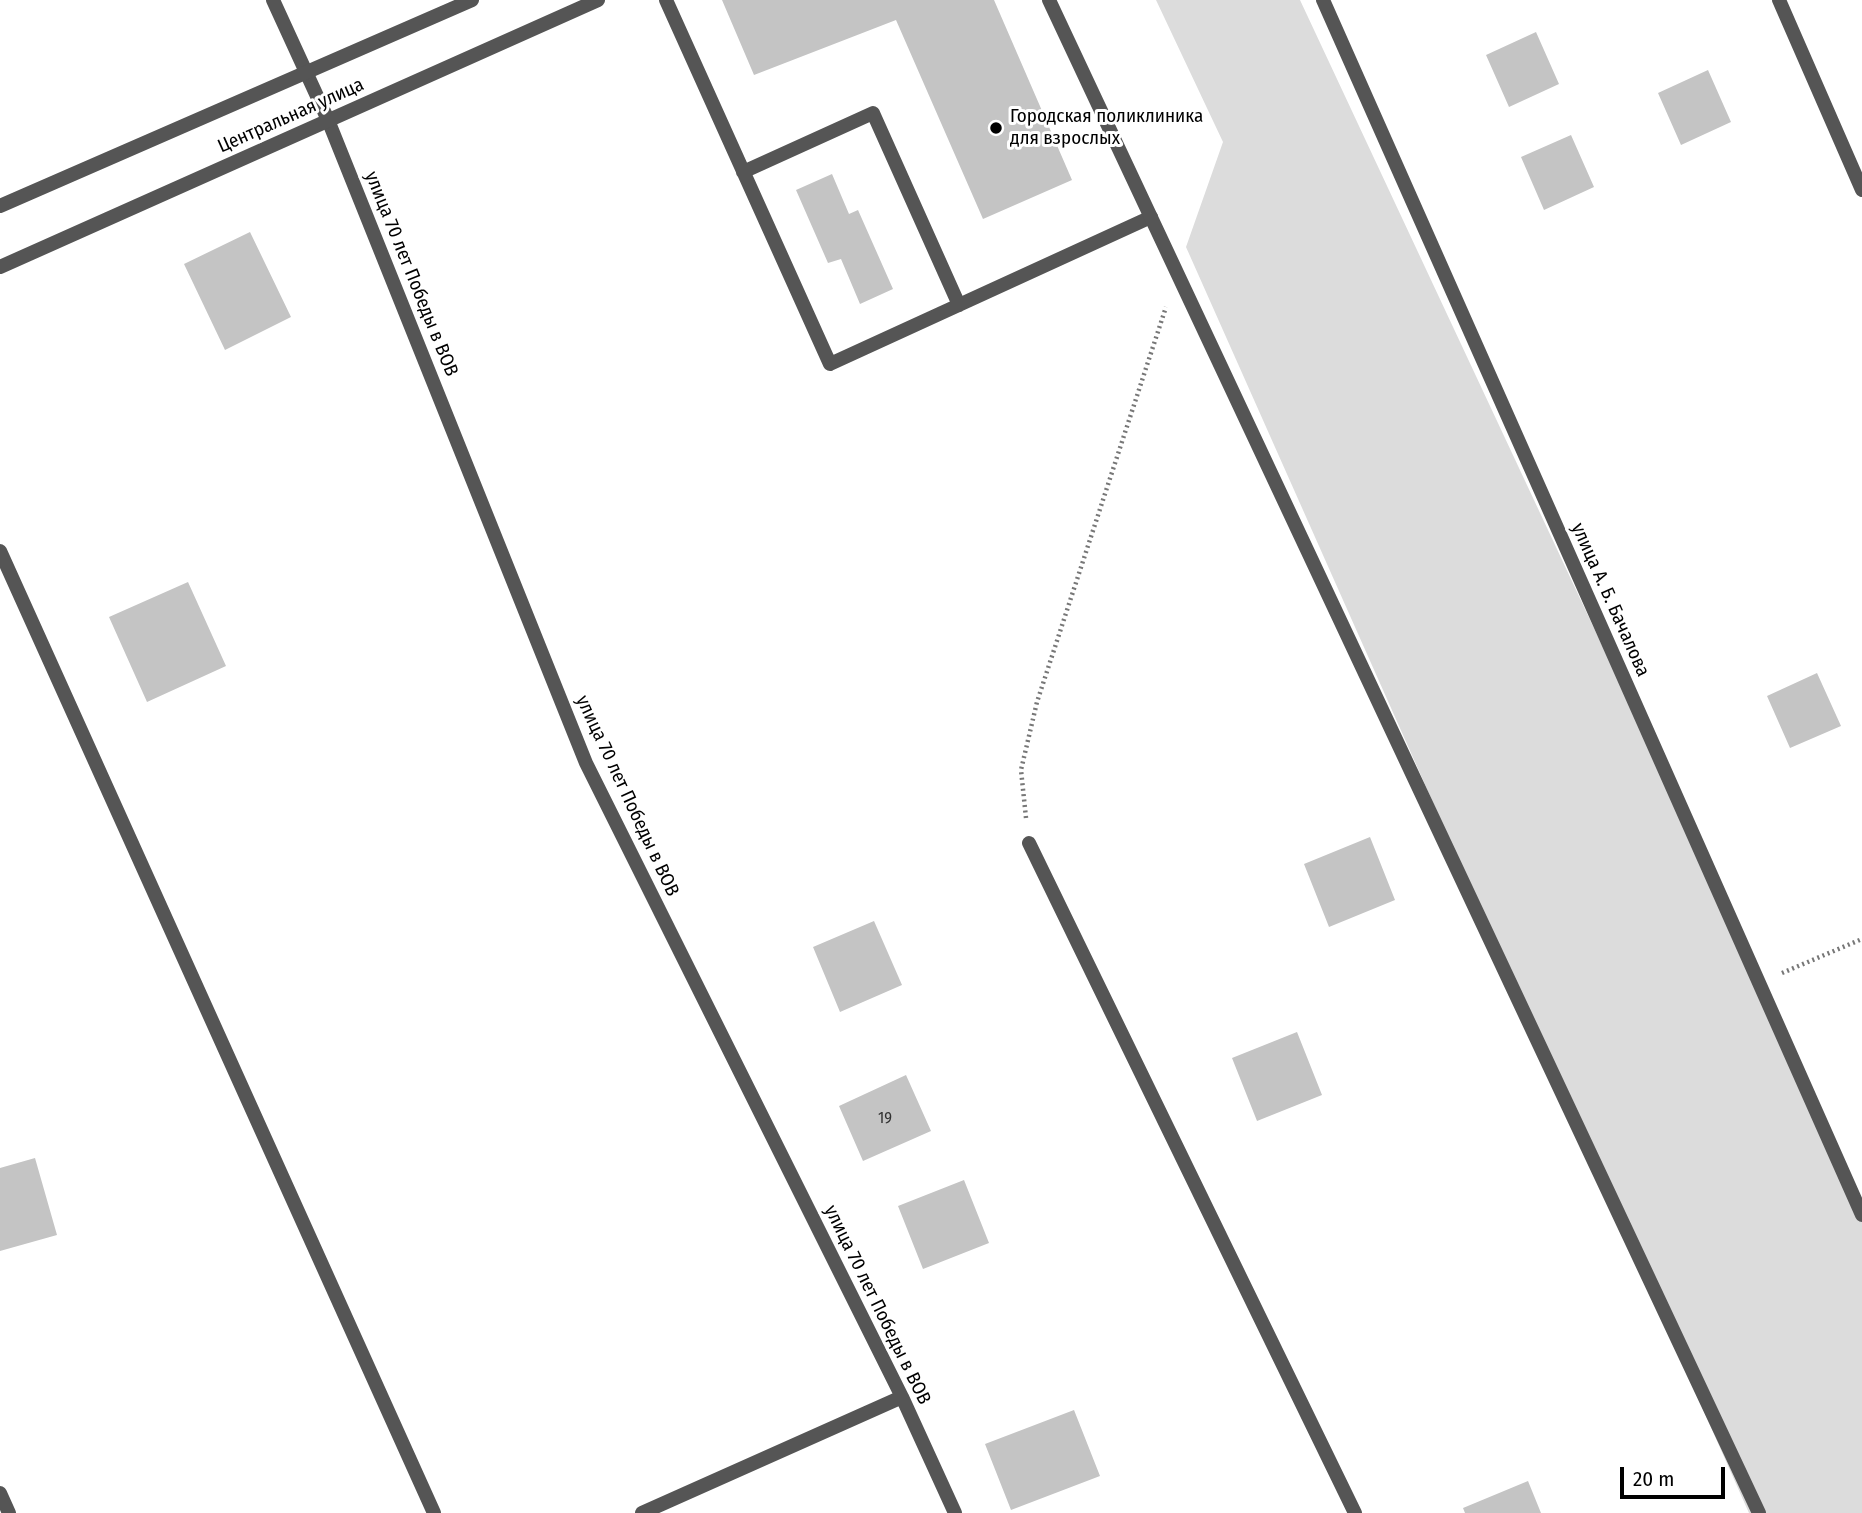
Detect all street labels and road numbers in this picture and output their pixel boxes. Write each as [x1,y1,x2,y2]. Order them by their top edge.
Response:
street label: Центральная улица [214,74,368,158]
street label: улица 70 лет Победы в ВОВ [359,168,463,380]
street label: улица А. Б. Бачалова [1566,520,1654,680]
street label: улица 70 лет Победы в ВОВ [570,692,684,900]
street label: улица 70 лет Победы в ВОВ [819,1202,935,1408]

